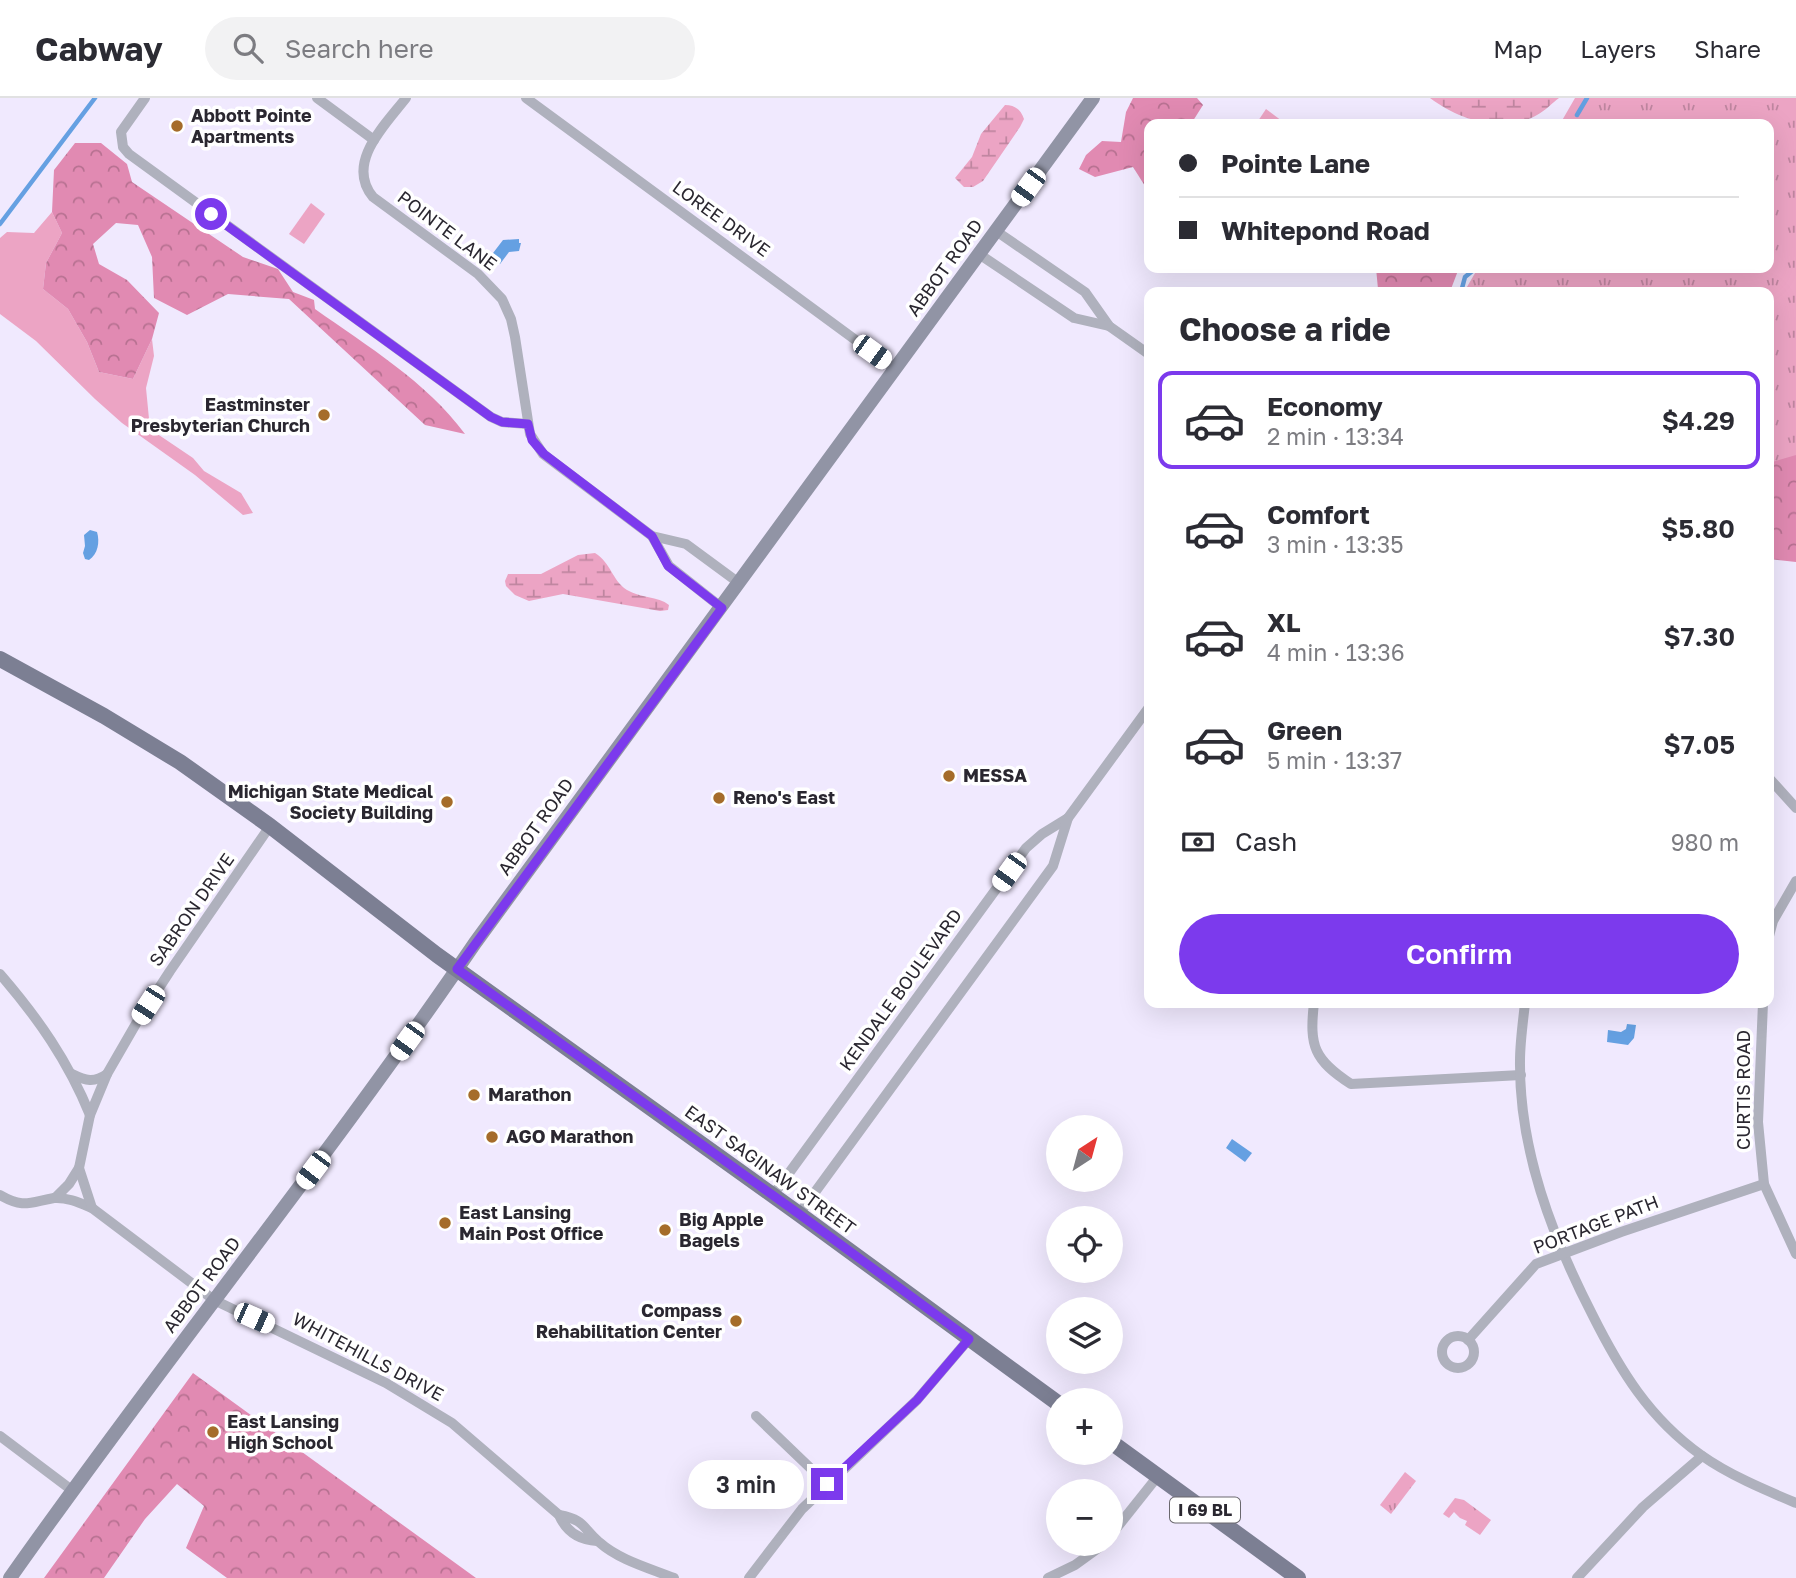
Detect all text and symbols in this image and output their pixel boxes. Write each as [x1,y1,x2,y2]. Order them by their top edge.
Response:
search box [205,17,695,80]
text: Cabway [35,29,163,68]
icon: search [229,29,267,67]
text: Search here [285,33,434,64]
text: Map [1493,34,1542,63]
text: Layers [1580,34,1656,63]
text: Share [1694,34,1761,63]
place label: Abbott Pointe Apartments [191,104,312,147]
marker: Abbott Pointe Apartments [169,118,185,134]
text: Pointe Lane [1221,148,1370,179]
car [1008,164,1049,210]
street label: LOREE DRIVE [669,175,775,261]
street label: POINTE LANE [394,186,502,275]
route start [195,198,227,230]
street label: ABBOT ROAD [902,215,987,320]
text: Whitepond Road [1221,215,1430,246]
text: Choose a ride [1179,310,1391,348]
car [849,331,896,373]
icon: car [1183,389,1246,452]
text: Economy [1267,391,1383,422]
place label: Eastminster Presbyterian Church [131,393,310,436]
text: $4.29 [1662,405,1735,436]
marker: Eastminster Presbyterian Church [316,407,332,423]
text: 2 min · 13:34 [1267,422,1404,450]
icon: car [1183,497,1246,560]
text: Comfort [1267,499,1370,530]
text: $5.80 [1661,513,1735,544]
text: 3 min · 13:35 [1267,530,1404,558]
icon: car [1183,605,1246,668]
text: XL [1267,607,1301,638]
text: $7.30 [1663,621,1735,652]
text: 4 min · 13:36 [1267,638,1405,666]
icon: car [1183,713,1246,776]
text: Green [1267,715,1342,746]
text: $7.05 [1664,729,1735,760]
text: 5 min · 13:37 [1267,746,1402,774]
place label: MESSA [963,764,1027,786]
marker: MESSA [941,768,957,784]
street label: ABBOT ROAD [493,774,578,879]
place label: Michigan State Medical Society Building [228,780,433,823]
place label: Reno's East [733,786,835,808]
marker: Reno's East [711,790,727,806]
marker: Michigan State Medical Society Building [439,794,455,810]
icon: cash [1179,823,1217,861]
text: Cash [1235,826,1297,857]
text: 980 m [1671,828,1739,856]
street label: SABRON DRIVE [144,849,238,970]
car [989,849,1030,895]
street label: KENDALE BOULEVARD [834,904,966,1074]
button: Confirm [1179,914,1739,994]
car [128,982,169,1028]
car [387,1018,428,1064]
street label: CURTIS ROAD [1732,1030,1754,1150]
place label: Marathon [488,1083,572,1105]
marker: Marathon [466,1087,482,1103]
street label: EAST SAGINAW STREET [681,1100,860,1239]
north arrow [1046,1115,1124,1192]
map controls [1046,1115,1123,1556]
place label: AGO Marathon [506,1125,634,1147]
marker: AGO Marathon [484,1129,500,1145]
car [292,1147,335,1193]
street label: PORTAGE PATH [1530,1190,1661,1258]
place label: East Lansing Main Post Office [459,1201,604,1244]
button: locate [1046,1206,1123,1283]
place label: Big Apple Bagels [679,1208,764,1251]
marker: East Lansing Main Post Office [437,1215,453,1231]
marker: Big Apple Bagels [657,1222,673,1238]
street label: ABBOT ROAD [158,1232,244,1337]
button: layers [1046,1297,1123,1374]
place label: Compass Rehabilitation Center [536,1299,722,1342]
car [231,1300,278,1336]
street label: WHITEHILLS DRIVE [289,1307,448,1405]
marker: Compass Rehabilitation Center [728,1313,744,1329]
button: + [1046,1388,1123,1465]
place label: East Lansing High School [227,1410,339,1453]
marker: East Lansing High School [205,1424,221,1440]
callout: 3 min [687,1460,802,1508]
route end [811,1468,843,1500]
text: 3 min [716,1470,776,1498]
button: − [1046,1479,1123,1556]
road number: I 69 BL [1170,1498,1240,1522]

